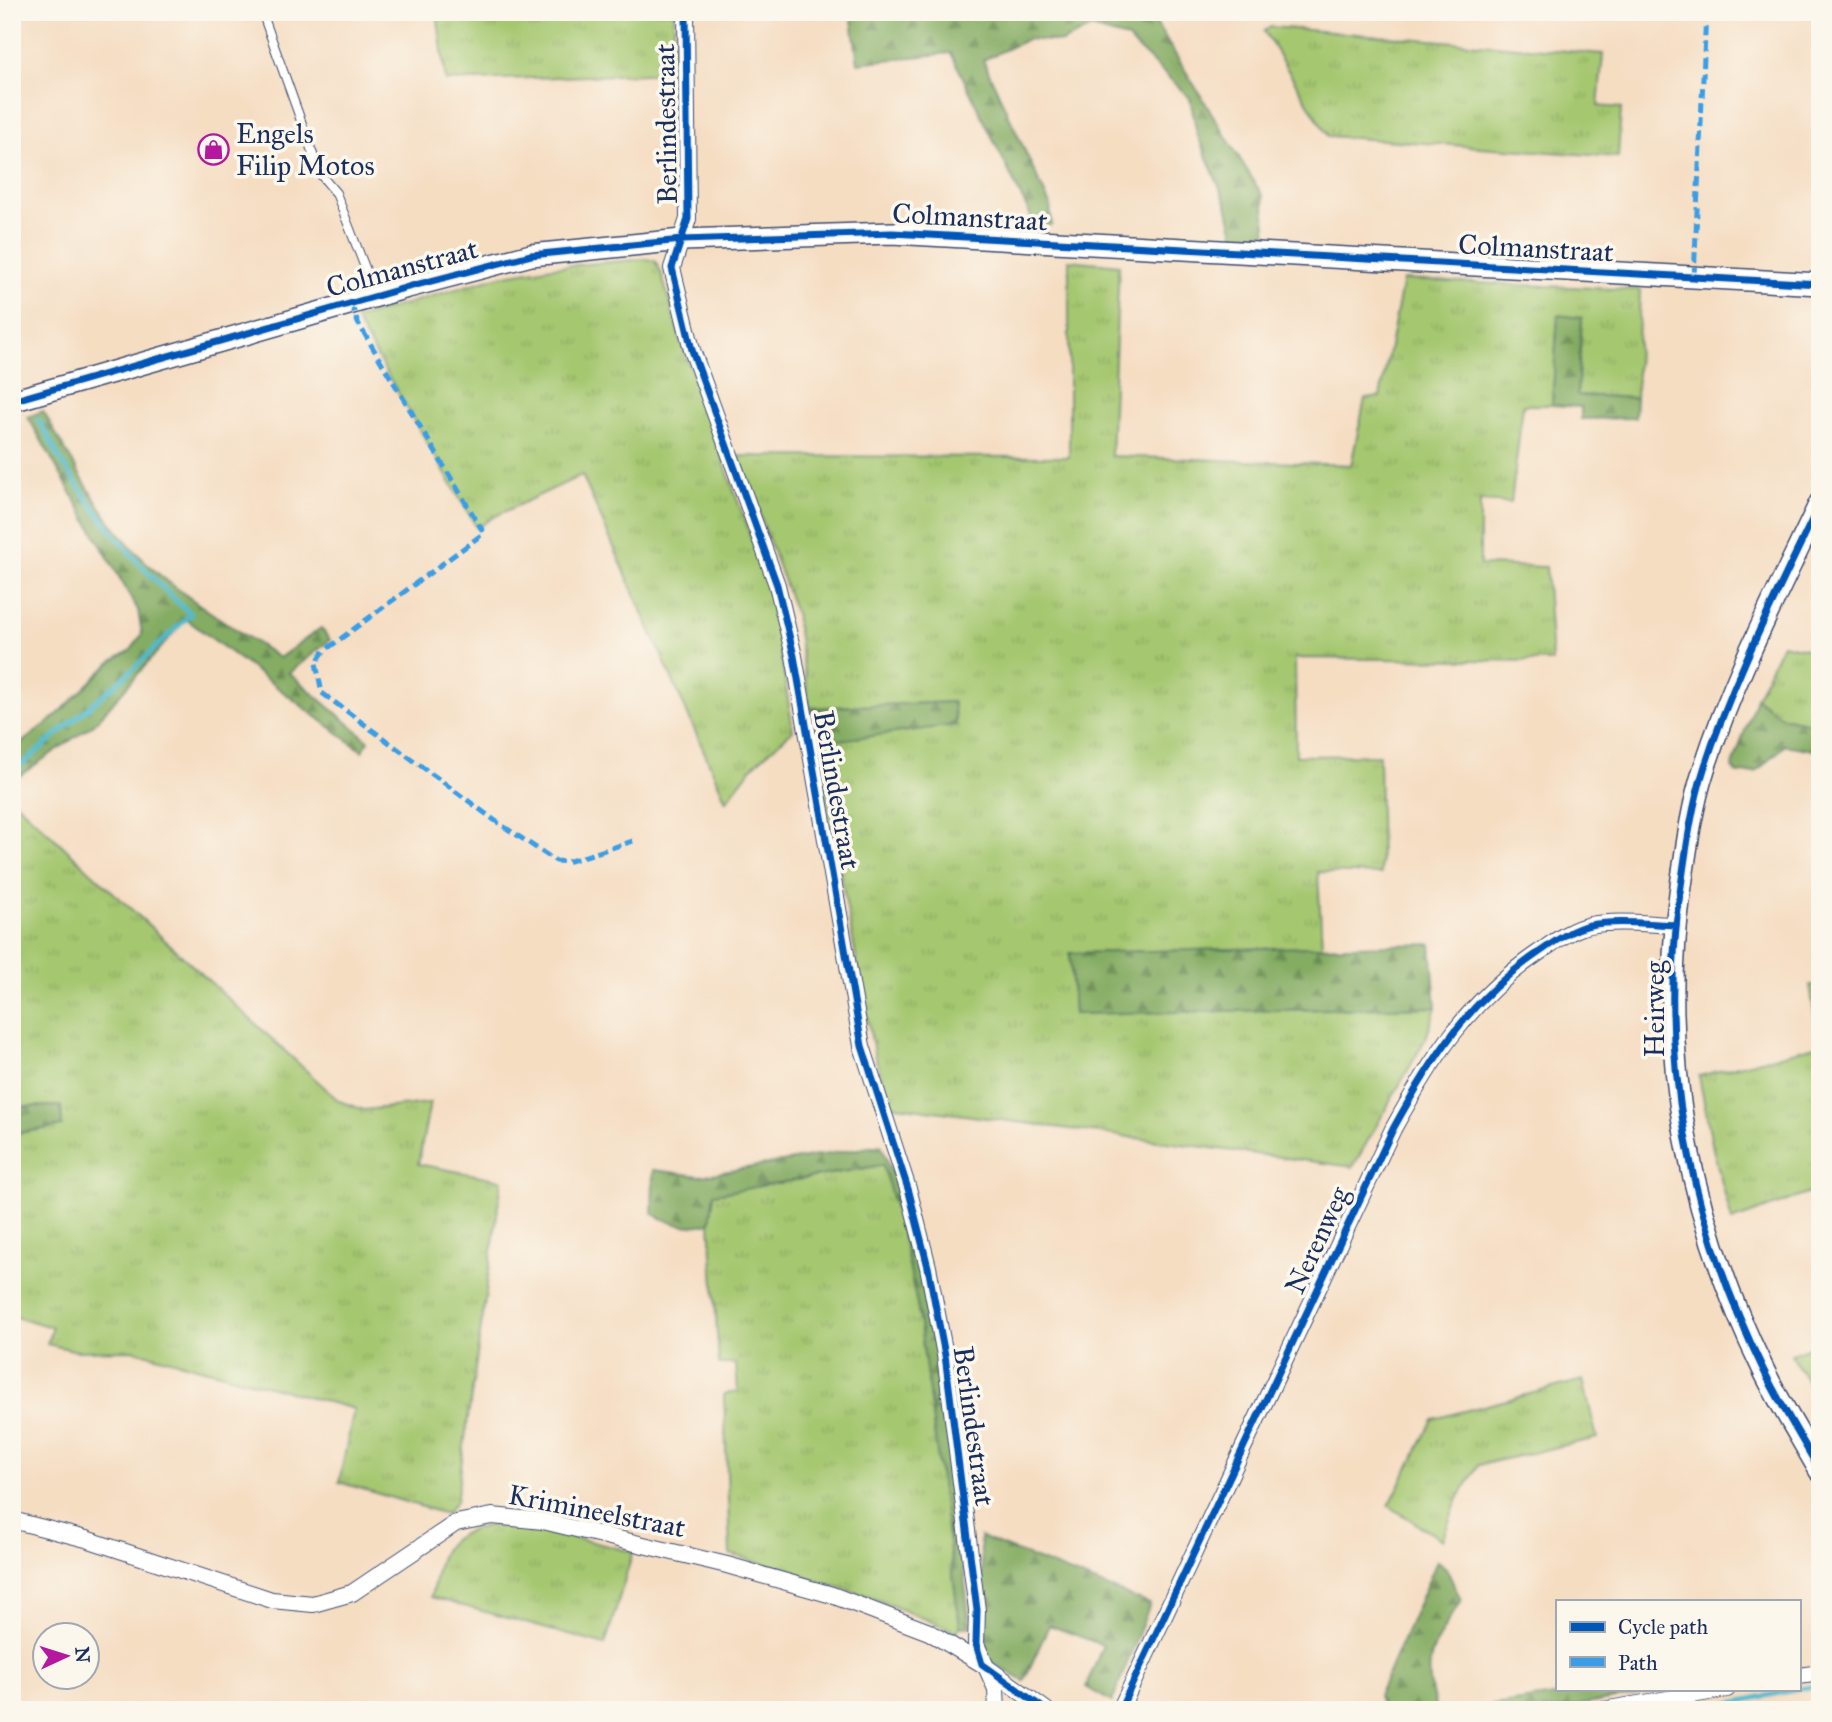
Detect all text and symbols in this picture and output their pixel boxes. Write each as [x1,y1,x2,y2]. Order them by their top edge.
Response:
street label: Berlindestraat [647,43,685,205]
place label: Engels Filip Motos [236,116,375,183]
shop icon: Engels Filip Motos [196,132,230,166]
street label: Colmanstraat [891,195,1049,239]
street label: Colmanstraat [1457,226,1615,270]
street label: Colmanstraat [322,231,482,305]
street label: Berlindestraat [806,708,868,872]
street label: Heirweg [1637,960,1672,1057]
street label: Nerenweg [1277,1180,1357,1299]
street label: Berlindestraat [945,1344,1003,1508]
street label: Krimineelstraat [506,1477,689,1545]
legend [1556,1600,1800,1690]
text: Cycle path [1618,1614,1709,1640]
north arrow [32,1620,102,1690]
text: N [70,1646,94,1664]
text: Path [1618,1650,1658,1676]

